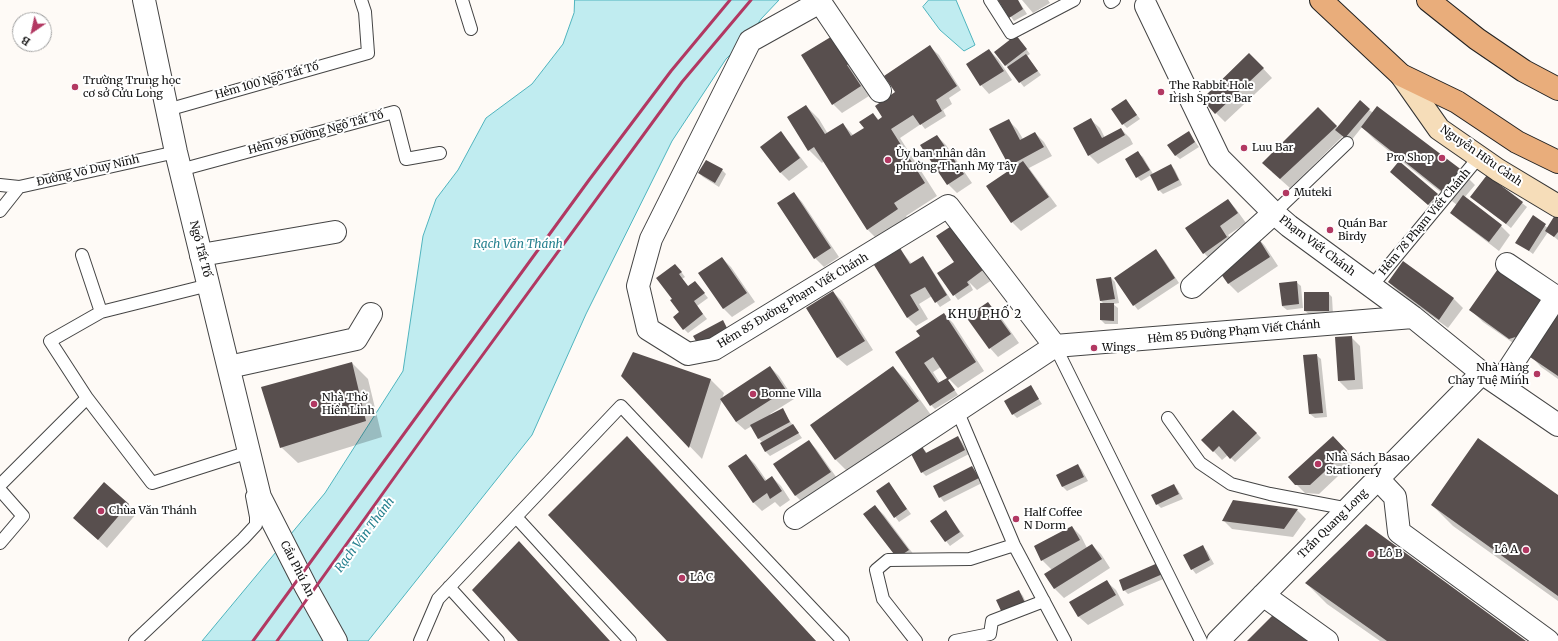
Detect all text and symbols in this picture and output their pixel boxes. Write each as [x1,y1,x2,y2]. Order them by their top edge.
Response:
north arrow [12,12,52,52]
text: B [19,33,33,49]
street label: Hẻm 100 Ngô Tất Tố [214,60,320,102]
place label: Trường Trung học cơ sở Cửu Long [83,74,181,100]
place label: The Rabbit Hole Irish Sports Bar [1169,79,1253,105]
marker: Trường Trung học cơ sở Cửu Long [70,82,80,92]
marker: The Rabbit Hole Irish Sports Bar [1156,87,1166,97]
street label: Hẻm 98 Đường Ngô Tất Tố [247,109,385,157]
street label: Nguyễn Hữu Cảnh [1438,123,1524,189]
place label: Luu Bar [1252,141,1294,155]
marker: Luu Bar [1239,143,1249,153]
place label: Ủy ban nhân dân phường Thạnh Mỹ Tây [896,147,1017,173]
place label: Pro Shop [1386,151,1434,165]
street label: Đường Võ Duy Ninh [35,153,141,189]
marker: Pro Shop [1437,153,1447,163]
marker: Ủy ban nhân dân phường Thạnh Mỹ Tây [883,155,893,165]
street label: Hẻm 78 Phạm Viết Chánh [1377,166,1473,278]
place label: Muteki [1294,186,1332,200]
marker: Muteki [1281,188,1291,198]
street label: Phạm Viết Chánh [1276,213,1358,279]
place label: Quán Bar Birdy [1338,217,1387,243]
street label: Ngô Tất Tố [187,219,213,279]
marker: Quán Bar Birdy [1325,225,1335,235]
water label: Rạch Văn Thánh [473,238,563,252]
street label: Hẻm 85 Đường Phạm Viết Chánh [715,251,871,351]
district label: KHU PHỐ 2 [948,308,1022,322]
street label: Hẻm 85 Đường Phạm Viết Chánh [1147,318,1321,346]
place label: Wings [1102,341,1136,355]
marker: Wings [1089,343,1099,353]
place label: Nhà Hàng Chay Tuệ Minh [1448,361,1529,387]
marker: Nhà Hàng Chay Tuệ Minh [1532,369,1542,379]
place label: Bonne Villa [761,387,822,401]
marker: Bonne Villa [748,389,758,399]
place label: Nhà Thờ Hiển Linh [322,391,375,417]
marker: Nhà Thờ Hiển Linh [309,399,319,409]
place label: Nhà Sách Basao Stationery [1326,451,1410,477]
marker: Nhà Sách Basao Stationery [1313,459,1323,469]
street label: Trần Quang Long [1296,487,1370,561]
water label: Rạch Văn Thánh [332,495,398,575]
place label: Chùa Văn Thánh [109,504,197,518]
marker: Chùa Văn Thánh [96,506,106,516]
place label: Half Coffee N Dorm [1024,506,1082,532]
marker: Half Coffee N Dorm [1011,514,1021,524]
street label: Cầu Phú An [277,539,317,599]
place label: Lô A [1494,543,1518,557]
marker: Lô A [1521,545,1531,555]
place label: Lô B [1379,547,1402,561]
marker: Lô B [1366,549,1376,559]
place label: Lô C [690,571,713,585]
marker: Lô C [677,573,687,583]

